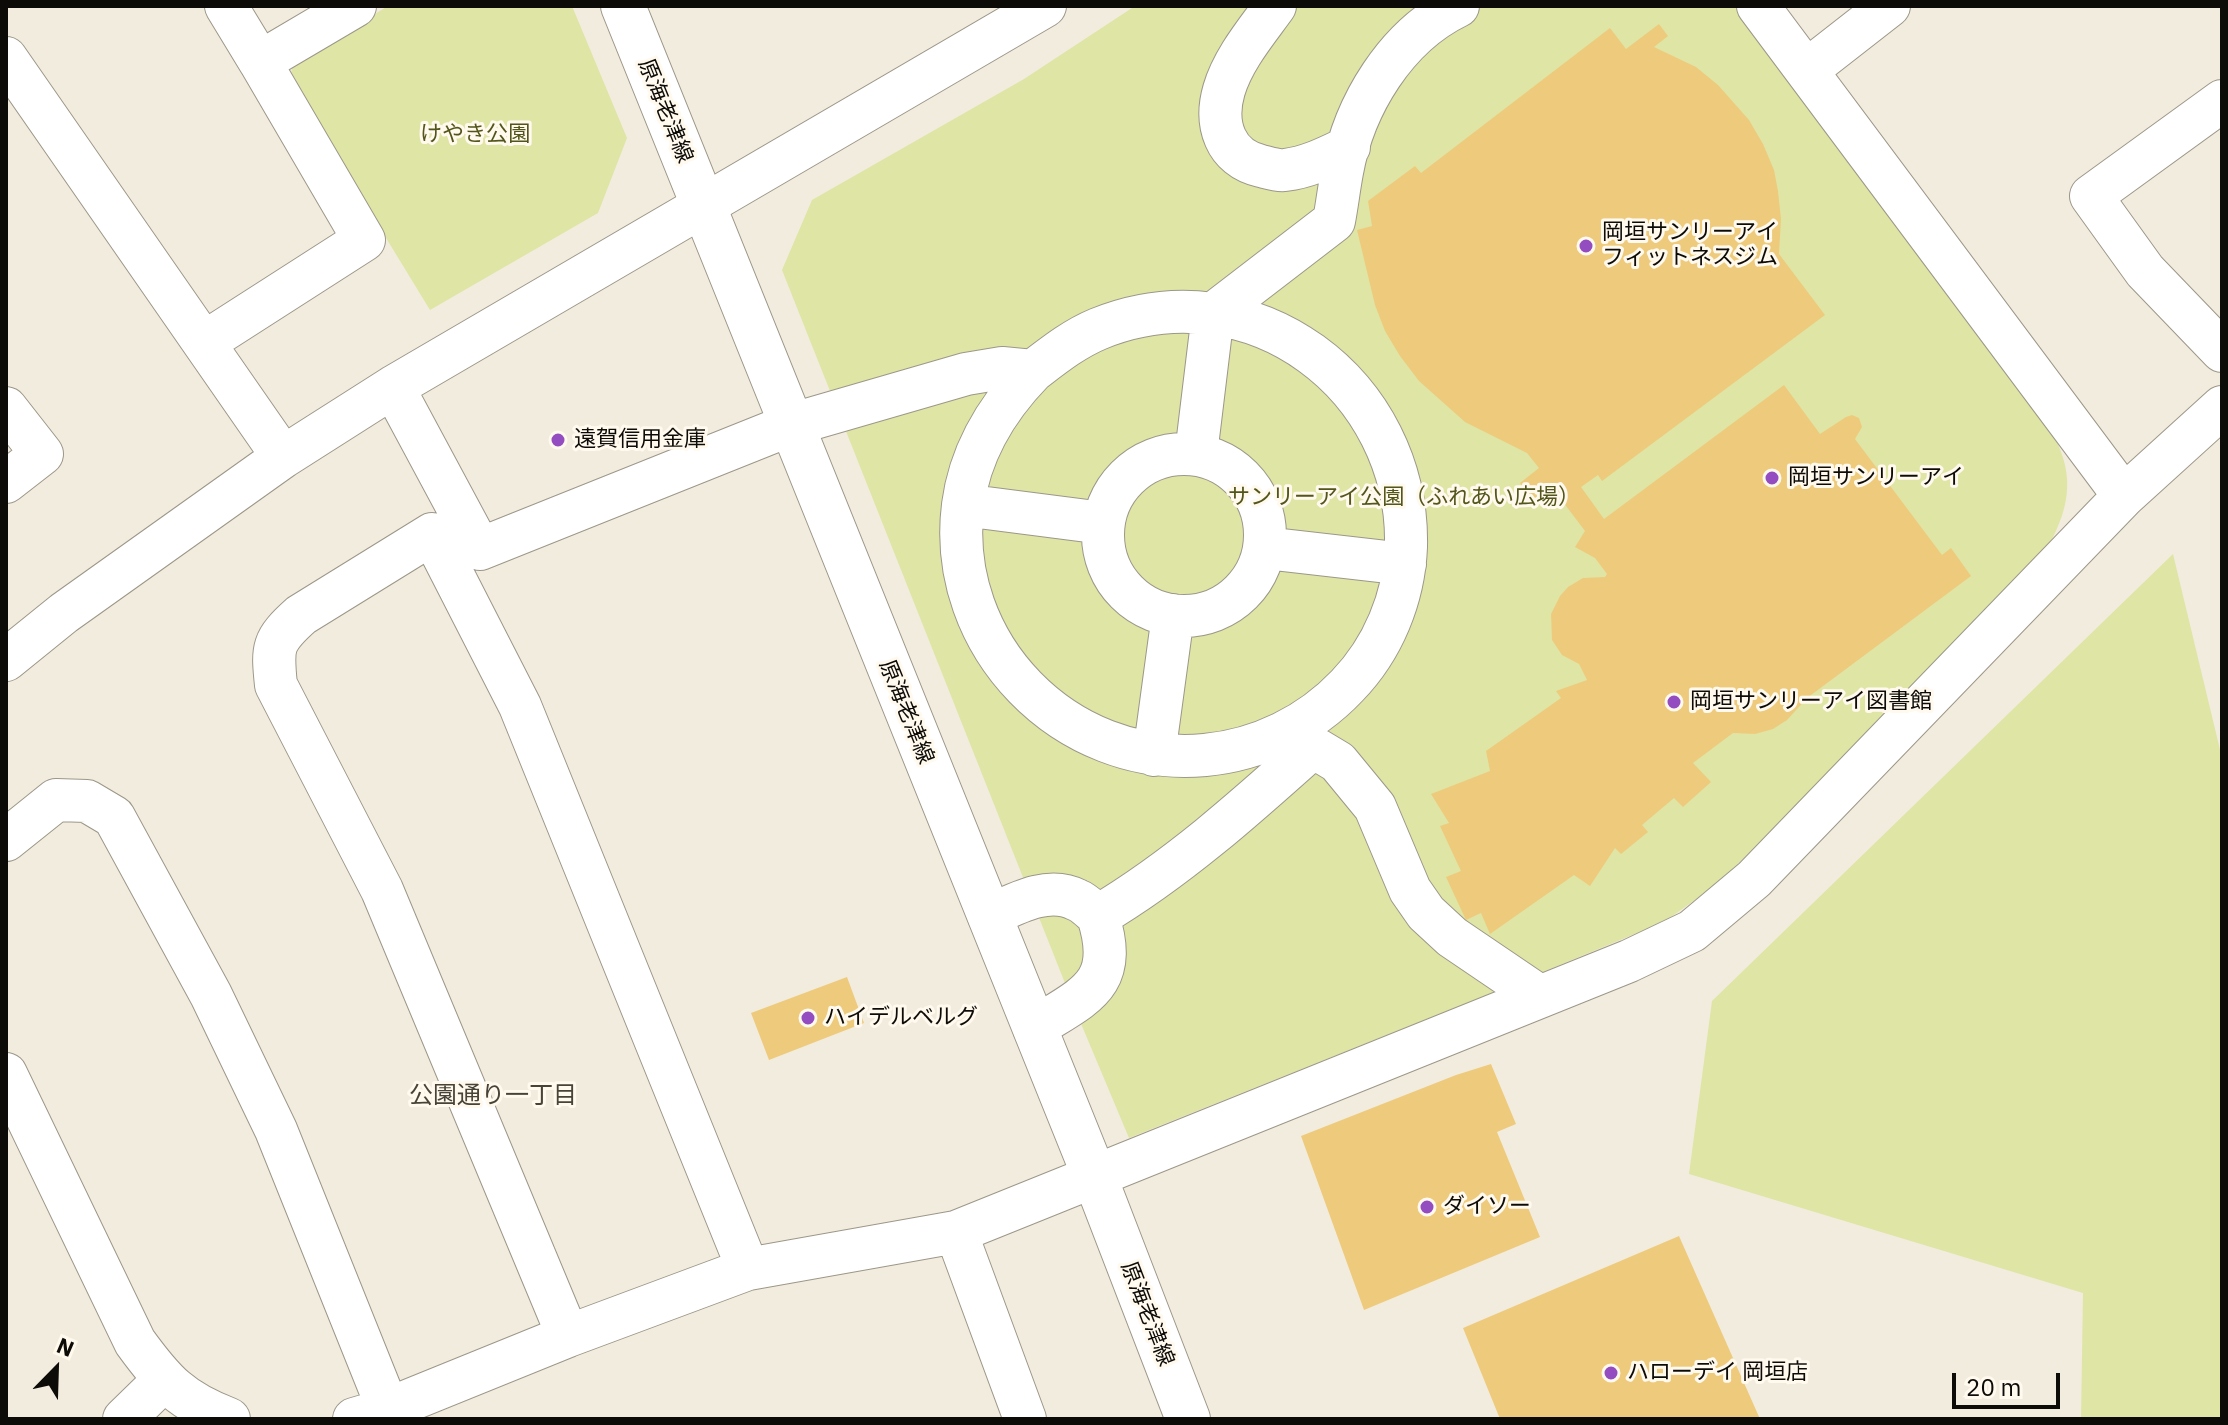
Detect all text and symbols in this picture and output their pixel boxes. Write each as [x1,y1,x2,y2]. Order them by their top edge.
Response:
street label: 原海老津線 [632,55,698,167]
park label: けやき公園 [420,122,530,148]
place label: 岡垣サンリーアイ フィットネスジム [1602,220,1778,272]
marker: 岡垣サンリーアイ フィットネスジム [1577,237,1595,255]
place label: 遠賀信用金庫 [574,427,706,453]
marker: 遠賀信用金庫 [549,431,567,449]
place label: 岡垣サンリーアイ [1788,465,1964,491]
marker: 岡垣サンリーアイ [1763,469,1781,487]
park label: サンリーアイ公園（ふれあい広場） [1228,485,1580,511]
street label: 原海老津線 [873,656,939,768]
place label: 岡垣サンリーアイ図書館 [1690,689,1932,715]
marker: 岡垣サンリーアイ図書館 [1665,693,1683,711]
place label: ハイデルベルグ [824,1005,978,1031]
marker: ハイデルベルグ [799,1009,817,1027]
district label: 公園通り一丁目 [409,1082,577,1110]
place label: ダイソー [1443,1194,1531,1220]
marker: ダイソー [1418,1198,1436,1216]
street label: 原海老津線 [1115,1258,1179,1370]
north arrow [16,1329,96,1409]
text: N [53,1330,79,1363]
scale bar [1956,1357,2064,1407]
place label: ハローデイ 岡垣店 [1627,1360,1808,1386]
marker: ハローデイ 岡垣店 [1602,1364,1620,1382]
text: 20 m [1966,1371,2021,1403]

